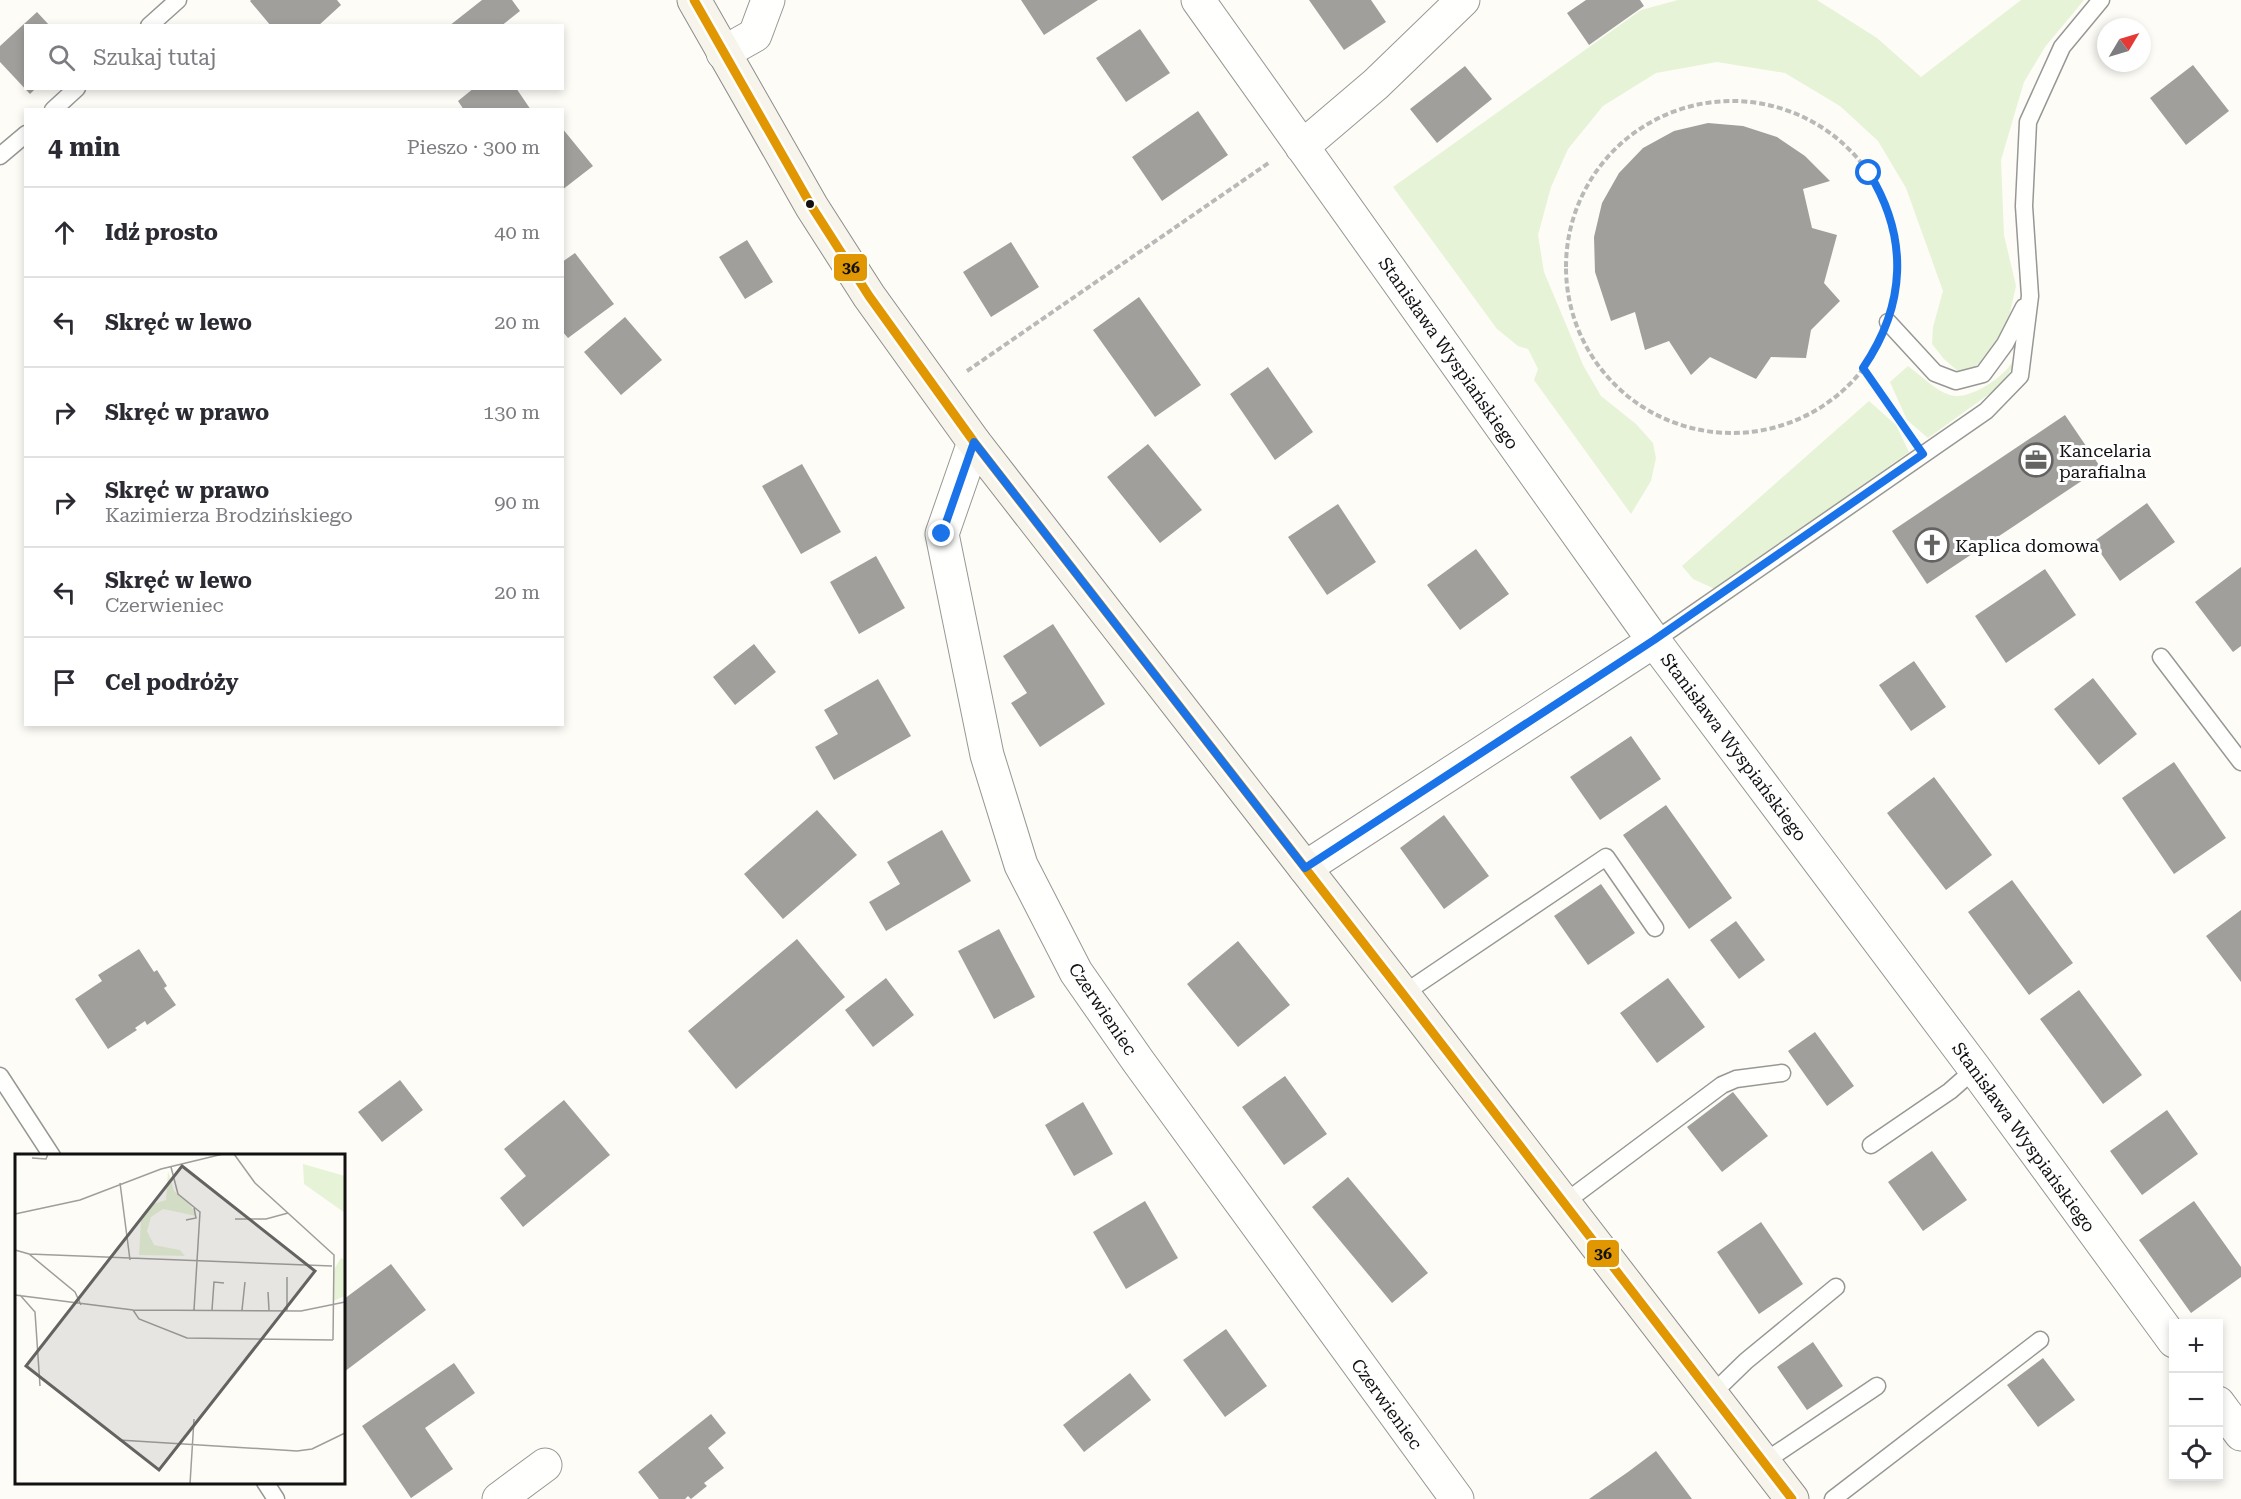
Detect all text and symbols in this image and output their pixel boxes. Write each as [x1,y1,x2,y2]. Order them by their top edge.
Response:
north arrow [2097,18,2151,72]
search box [24,24,564,90]
icon: search [45,41,78,74]
text: Szukaj tutaj [93,45,217,70]
text: 4 min [48,132,120,162]
text: Pieszo · 300 m [407,135,540,159]
route start [1855,159,1881,185]
unlabelled marker [804,198,816,210]
icon: ahead [48,216,81,249]
text: Idź prosto [105,220,218,245]
text: 40 m [494,220,540,244]
line badge: 36 [833,253,868,282]
street label: Stanisława Wyspiańskiego [1375,253,1523,453]
text: 36 [842,258,860,277]
icon: left [48,306,81,339]
text: Skręć w lewo [105,310,252,335]
text: 20 m [494,310,540,334]
icon: right [48,396,81,429]
text: Skręć w prawo [105,400,269,425]
text: 130 m [483,400,540,424]
place label: Kancelaria parafialna [2059,440,2151,482]
office icon: Kancelaria parafialna [2018,442,2054,478]
text: Skręć w prawo [105,478,269,503]
icon: right [48,486,81,519]
text: 90 m [494,490,540,514]
text: Kazimierza Brodzińskiego [105,503,353,527]
route end [928,520,954,546]
church icon: Kaplica domowa [1914,527,1950,563]
place label: Kaplica domowa [1955,535,2099,556]
text: Skręć w lewo [105,568,252,593]
icon: left [48,576,81,609]
text: 20 m [494,580,540,604]
text: Czerwieniec [105,593,224,617]
street label: Stanisława Wyspiańskiego [1657,649,1811,845]
icon: arrive [48,666,81,699]
text: Cel podróży [105,670,239,695]
street label: Czerwieniec [1064,959,1142,1059]
street label: Stanisława Wyspiańskiego [1948,1038,2100,1236]
inset map [15,1154,345,1484]
line badge: 36 [1586,1239,1620,1268]
text: 36 [1594,1244,1612,1263]
map controls [2169,1319,2223,1481]
button: + [2169,1319,2223,1373]
street label: Czerwieniec [1347,1355,1427,1453]
button: − [2169,1373,2223,1427]
button: locate [2169,1427,2223,1481]

